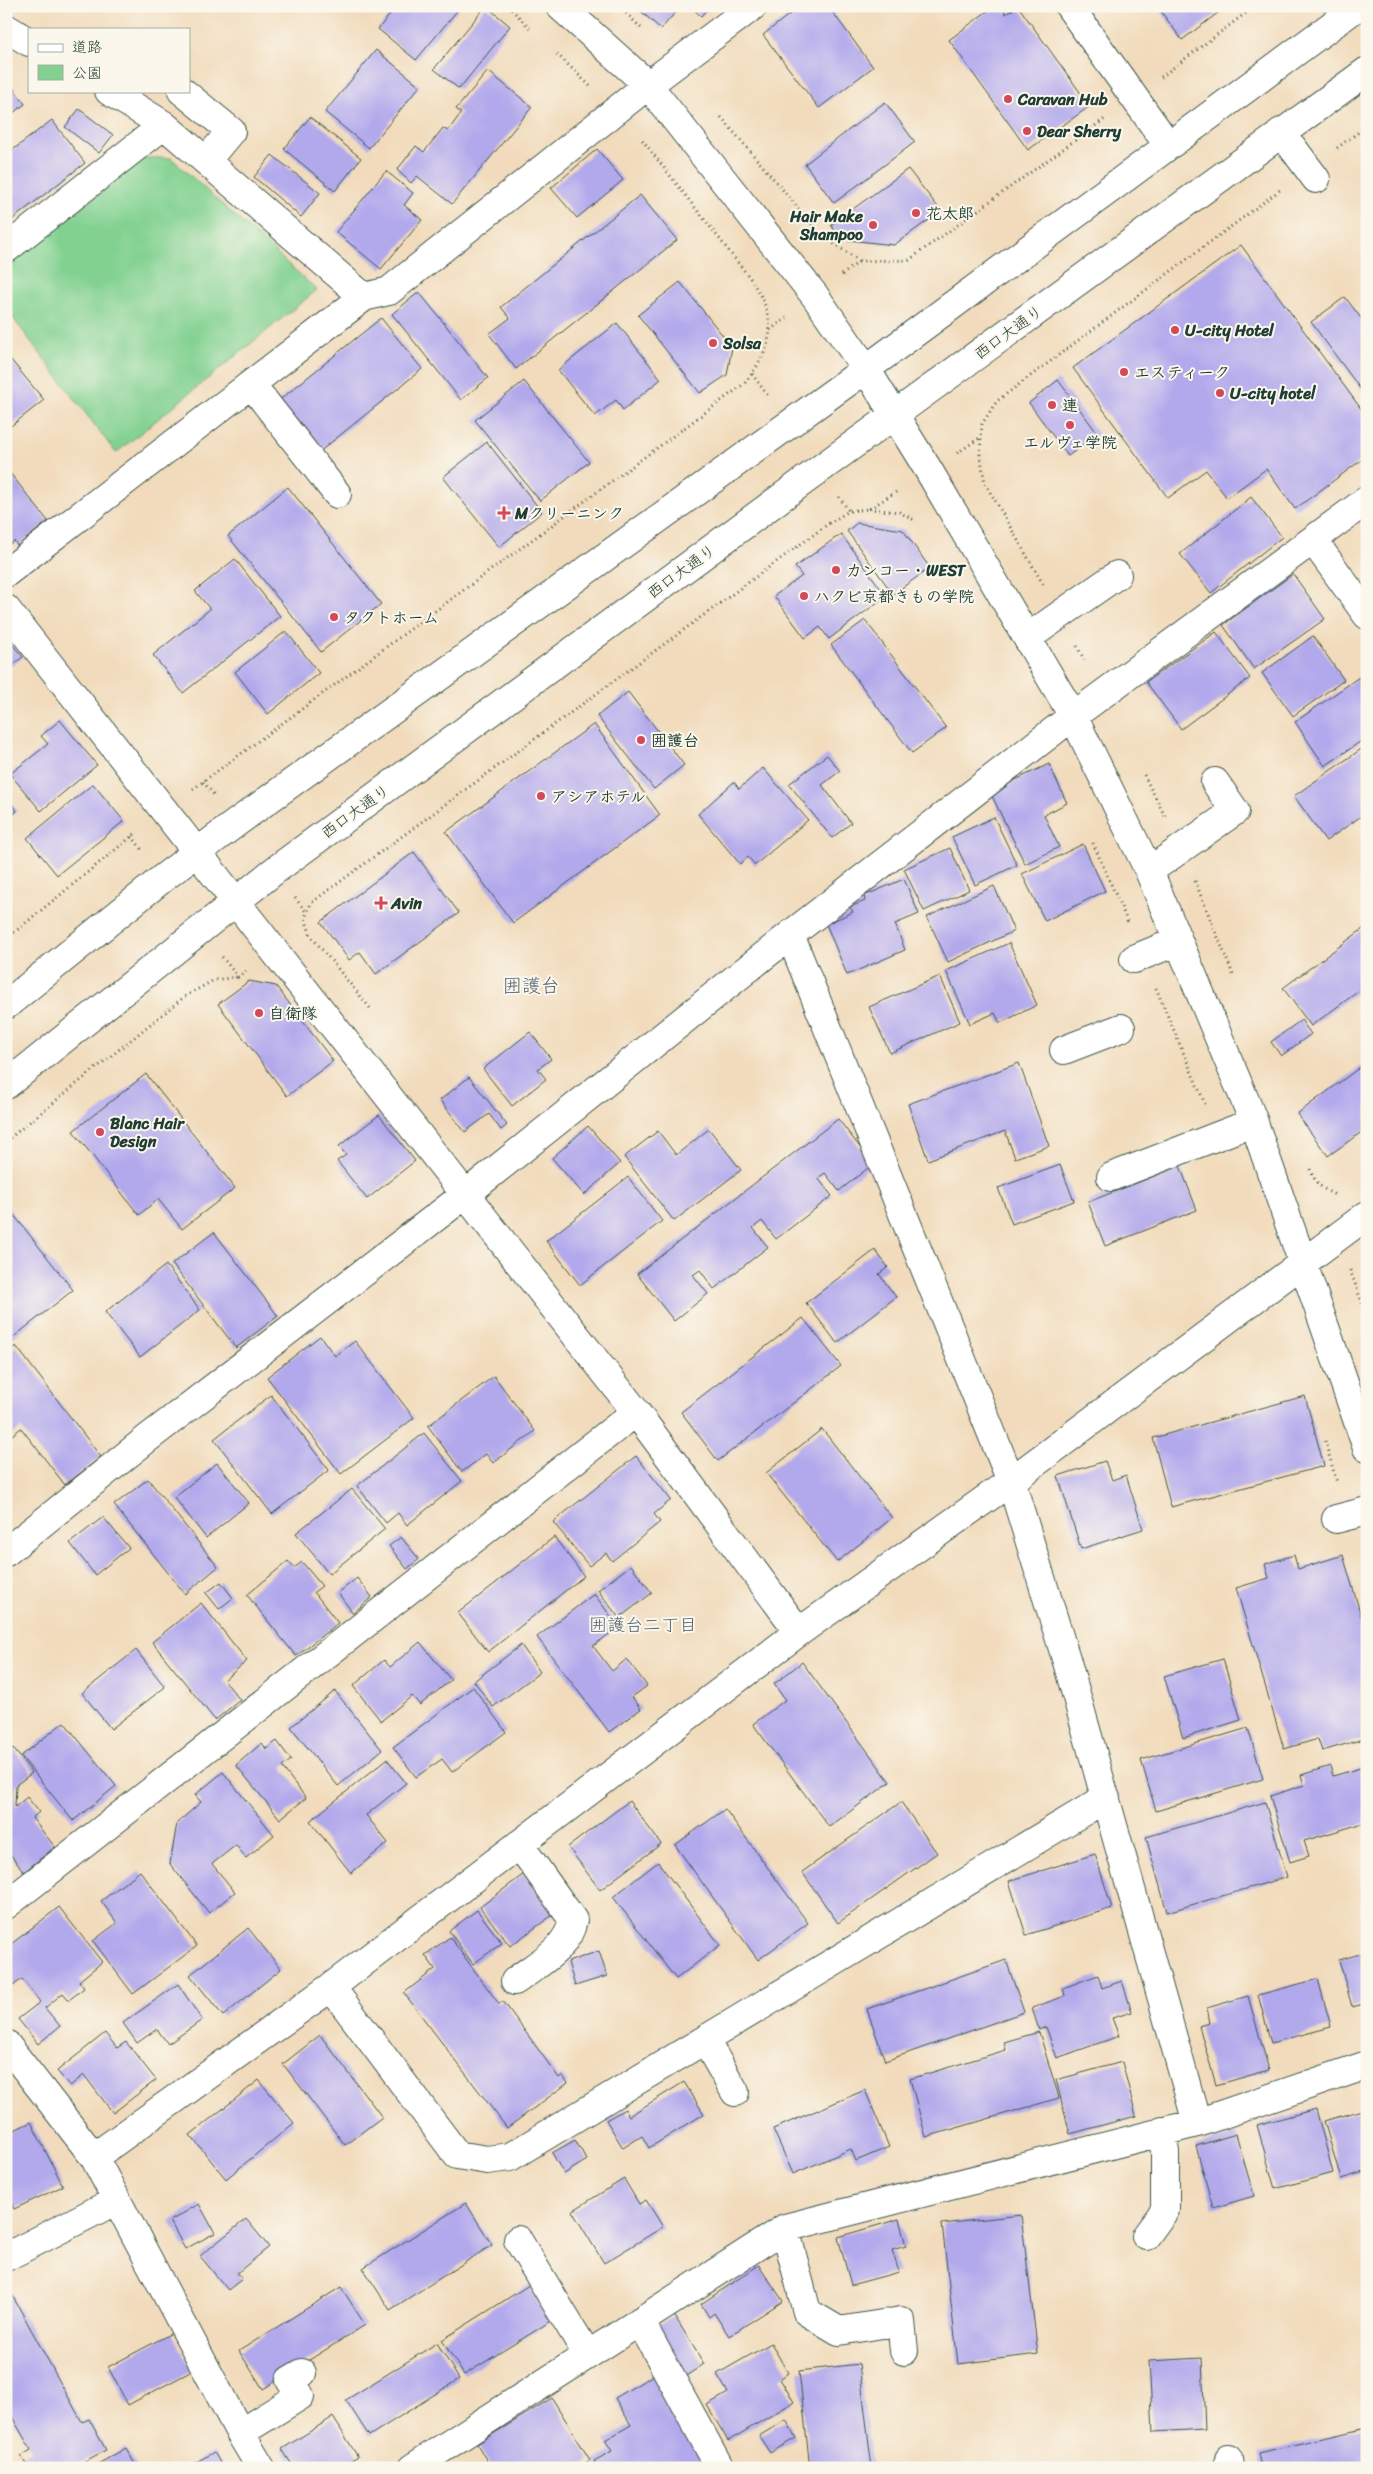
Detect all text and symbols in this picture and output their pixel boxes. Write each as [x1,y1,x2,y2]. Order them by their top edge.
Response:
legend [28,28,190,92]
text: 道路 [72,34,102,60]
text: 公園 [72,60,102,86]
place label: Caravan Hub [1017,85,1108,114]
marker: Caravan Hub [1002,93,1014,105]
place label: Dear Sherry [1037,117,1122,146]
marker: Dear Sherry [1021,125,1033,137]
place label: 花太郎 [926,199,974,228]
place label: Hair Make Shampoo [789,202,864,249]
marker: 花太郎 [910,207,922,219]
marker: Hair Make Shampoo [867,219,879,231]
street label: 西口大通り [967,297,1049,368]
place label: U-city Hotel [1185,316,1275,345]
marker: U-city Hotel [1169,324,1181,336]
place label: Solsa [722,329,762,358]
marker: Solsa [707,337,719,349]
place label: エスティーク [1134,358,1230,387]
marker: エスティーク [1118,366,1130,378]
place label: U-city hotel [1230,379,1317,408]
marker: U-city hotel [1214,387,1226,399]
place label: 連 [1062,391,1078,420]
marker: 連 [1046,399,1058,411]
marker: エルヴェ学院 [1064,419,1076,431]
place label: エルヴェ学院 [1023,428,1117,457]
place label: Mクリーニンク [514,499,624,528]
marker: Mクリーニンク [497,506,511,520]
street label: 西口大通り [640,536,722,607]
place label: カンコー・WEST [846,556,966,585]
marker: カンコー・WEST [830,564,842,576]
place label: ハクビ京都きもの学院 [814,582,974,611]
marker: ハクビ京都きもの学院 [798,590,810,602]
place label: タクトホーム [344,603,439,632]
marker: タクトホーム [328,611,340,623]
place label: 囲護台 [651,726,699,755]
marker: 囲護台 [635,734,647,746]
street label: 西口大通り [314,776,396,847]
place label: アシアホテル [551,782,646,811]
marker: アシアホテル [535,790,547,802]
place label: Avin [390,889,422,918]
marker: Avin [375,897,387,909]
district label: 囲護台 [502,969,560,1002]
place label: 自衛隊 [269,999,317,1028]
marker: 自衛隊 [253,1007,265,1019]
place label: Blanc Hair Design [110,1109,185,1156]
marker: Blanc Hair Design [94,1126,106,1138]
district label: 囲護台二丁目 [589,1609,697,1641]

